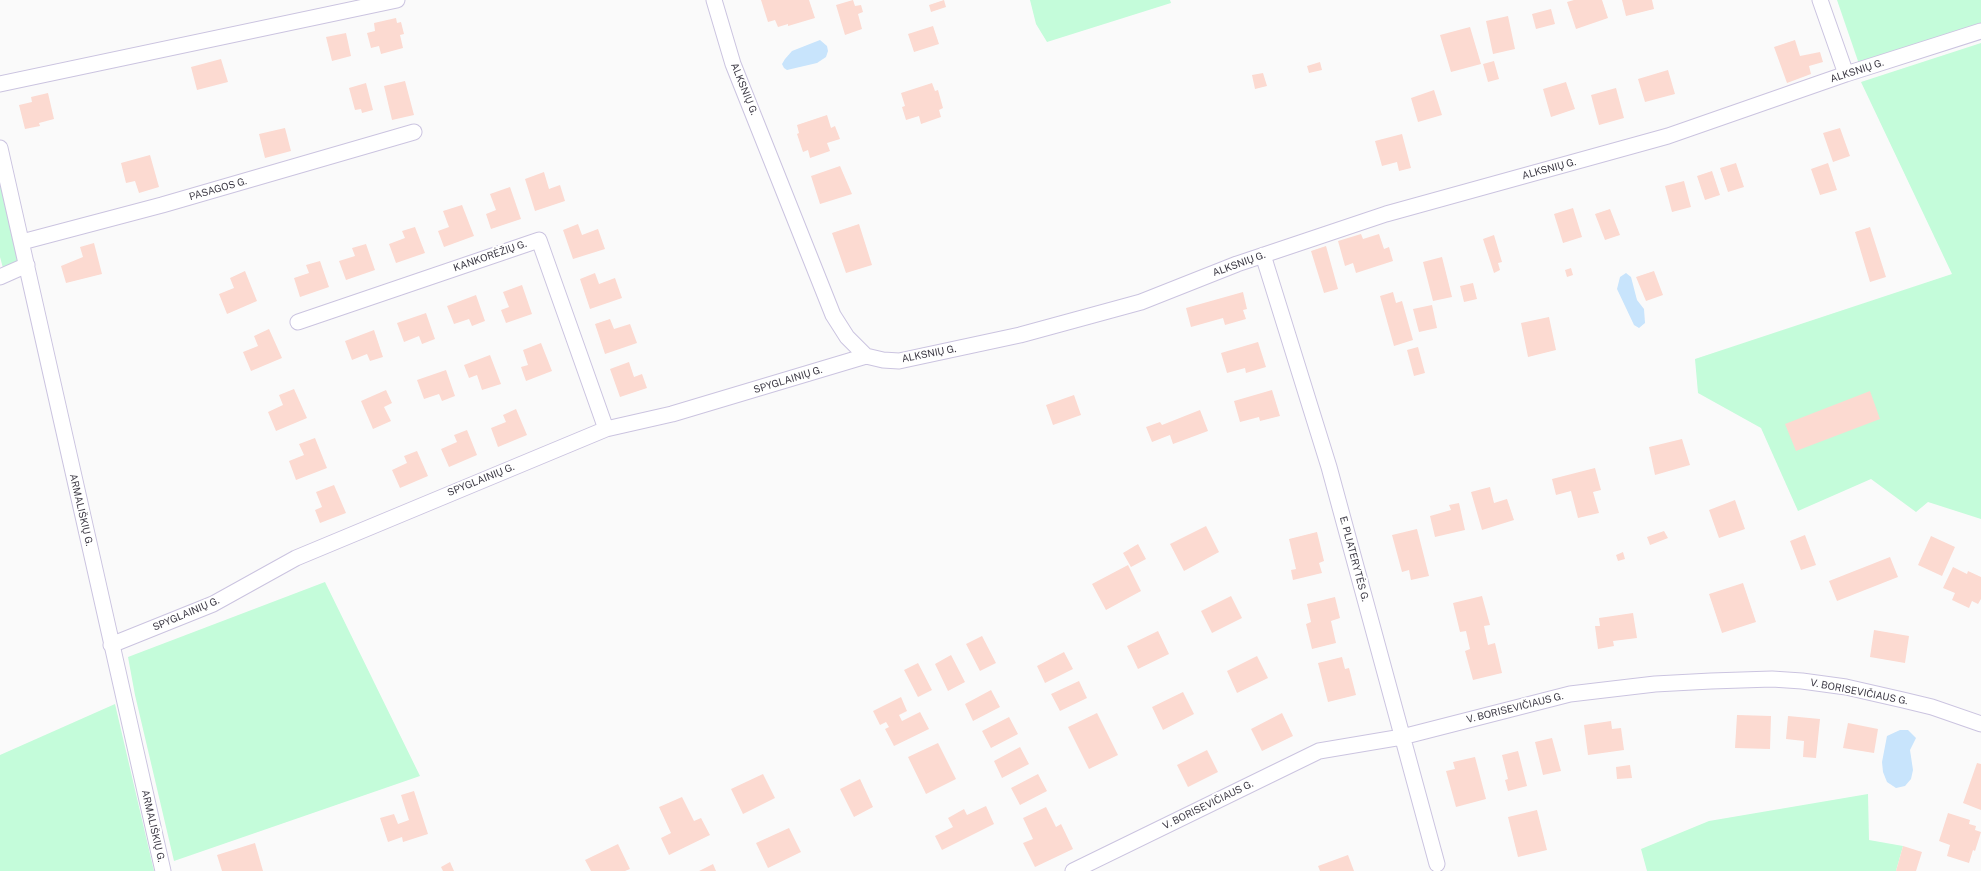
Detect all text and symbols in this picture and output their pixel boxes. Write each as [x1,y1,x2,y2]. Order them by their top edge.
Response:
street label: ALKSNIŲ G. [1829,57,1885,85]
street label: ALKSNIŲ G. [728,61,760,117]
street label: ALKSNIŲ G. [1521,156,1577,182]
street label: PASAGOS G. [188,175,248,203]
street label: KANKORĖŽIŲ G. [452,238,528,274]
street label: ALKSNIŲ G. [1211,249,1267,279]
street label: ALKSNIŲ G. [901,343,957,365]
street label: SPYGLAINIŲ G. [752,364,824,396]
street label: SPYGLAINIŲ G. [446,461,516,499]
street label: ARMALIŠKIŲ G. [67,473,95,547]
street label: E. PLIATERYTĖS G. [1337,515,1371,603]
street label: SPYGLAINIŲ G. [151,595,221,633]
street label: V. BORISEVIČIAUS G. [1809,677,1909,707]
street label: V. BORISEVIČIAUS G. [1465,690,1565,726]
street label: V. BORISEVIČIAUS G. [1161,778,1255,832]
street label: ARMALIŠKIŲ G. [139,789,167,863]

